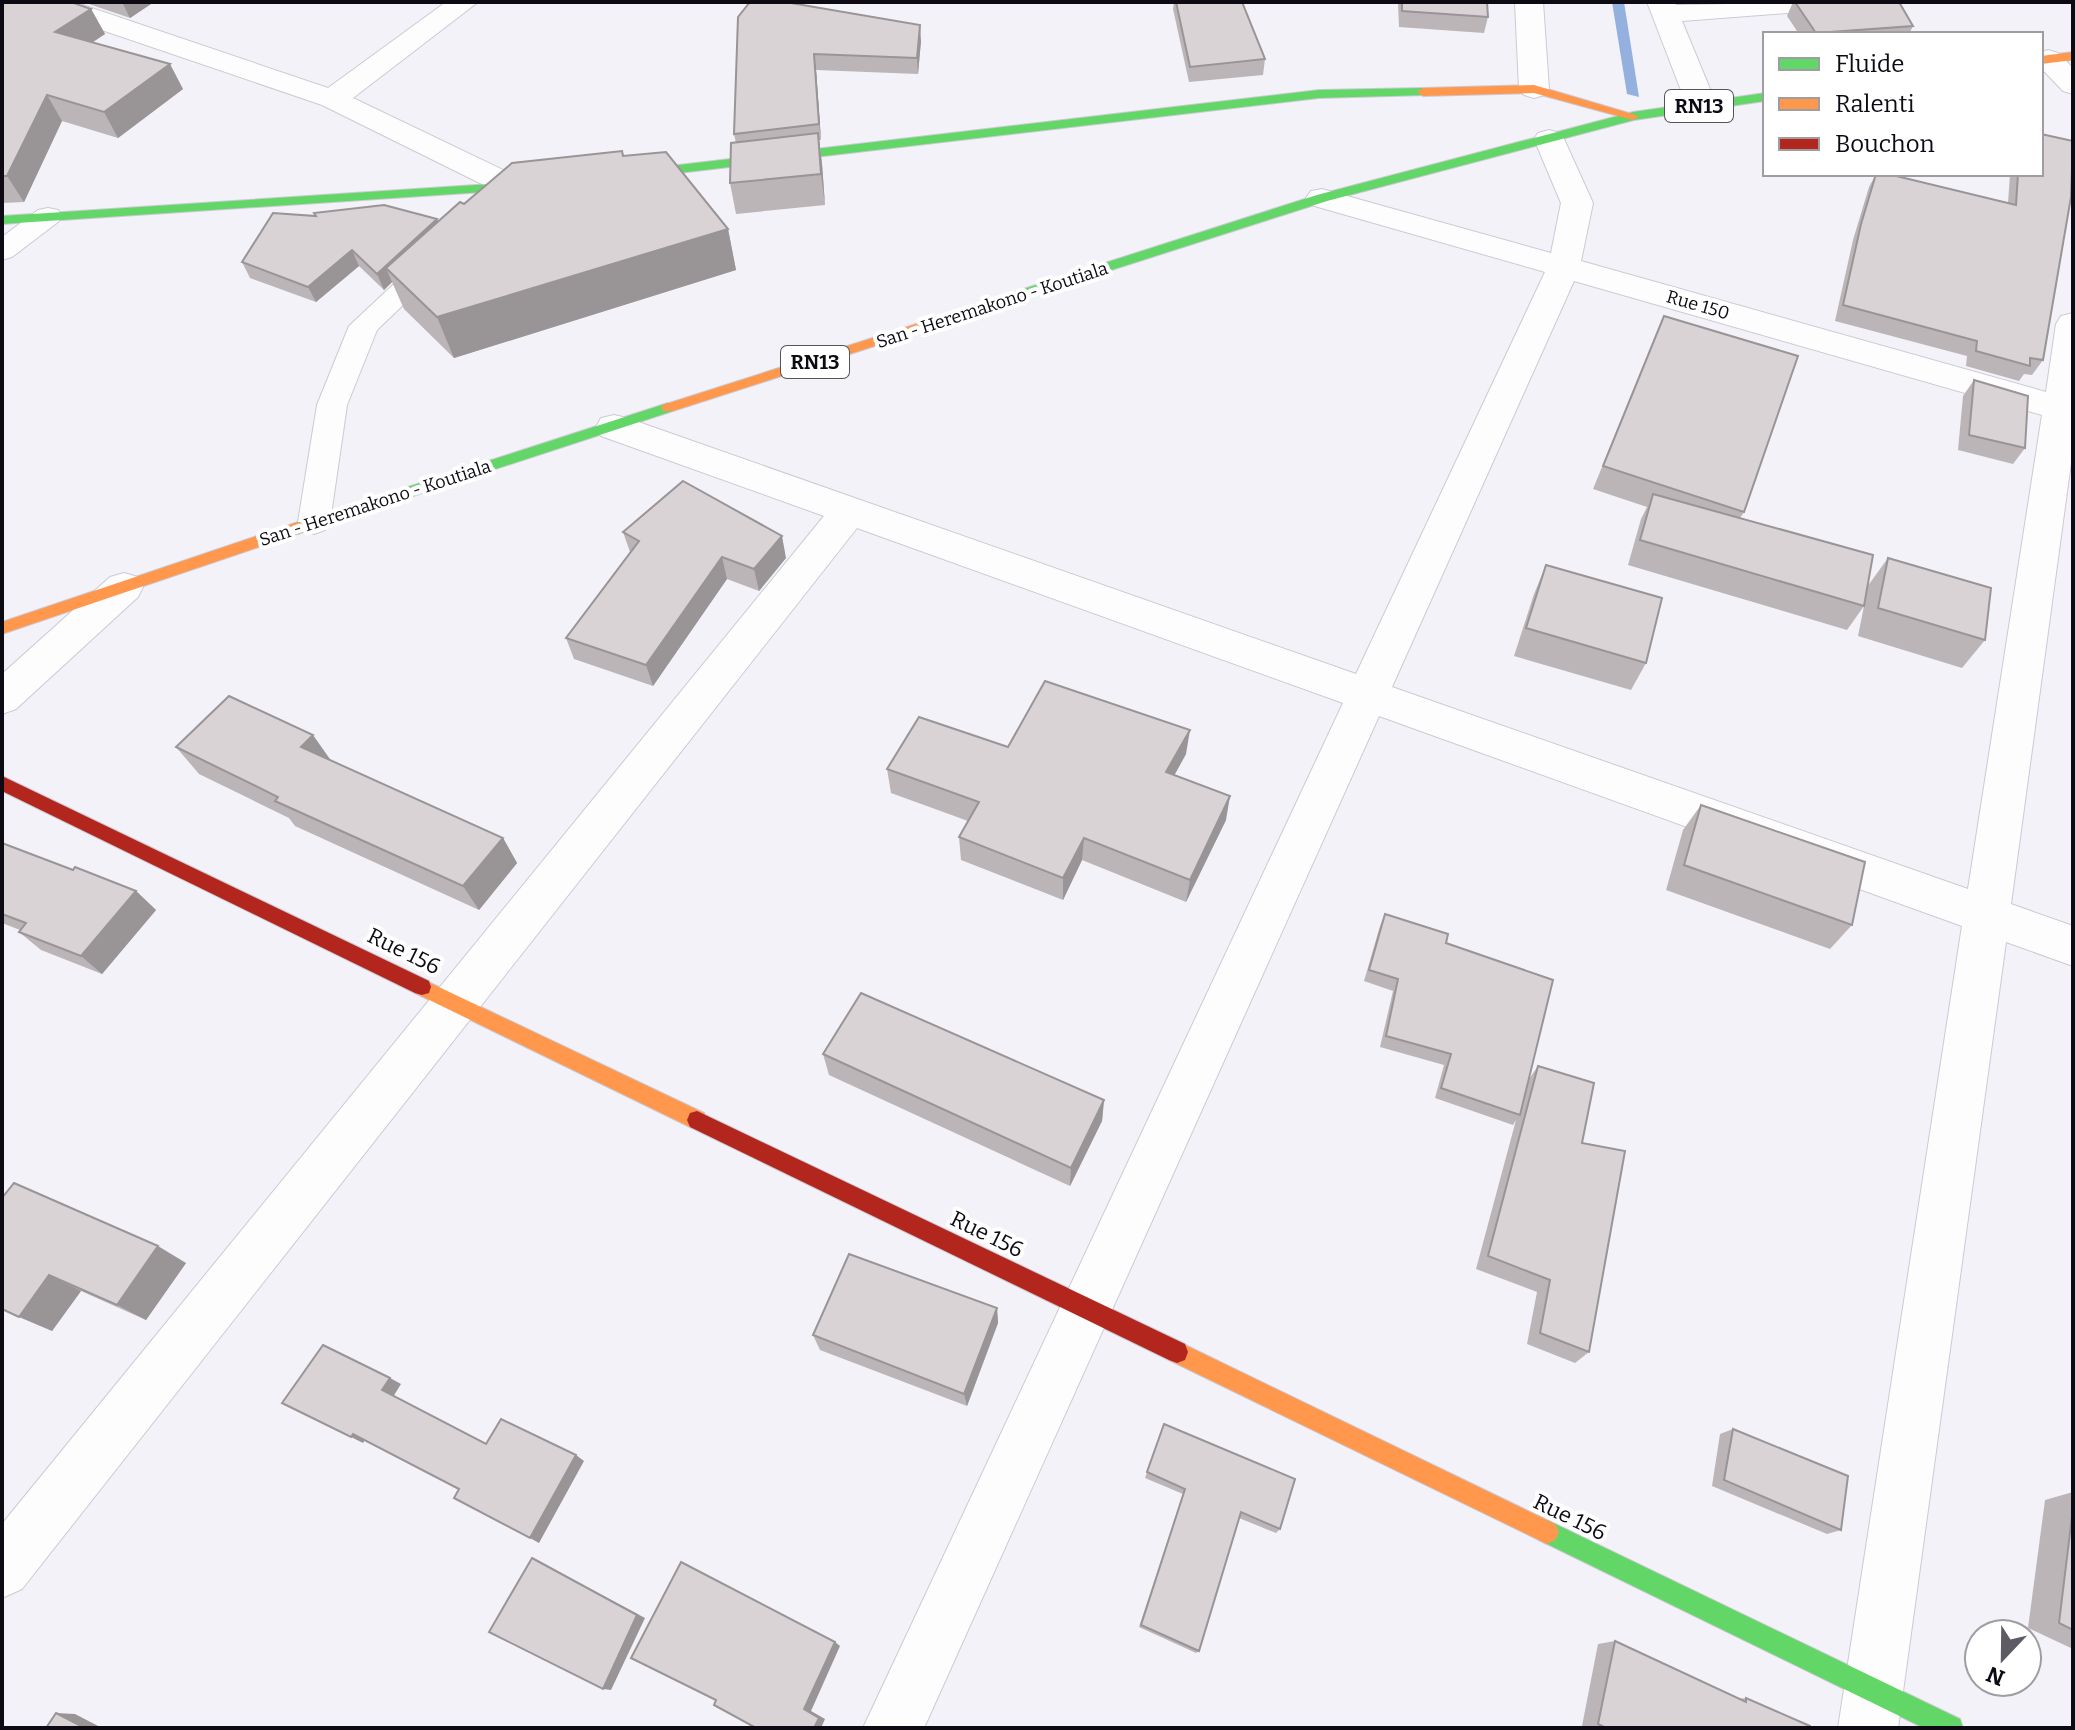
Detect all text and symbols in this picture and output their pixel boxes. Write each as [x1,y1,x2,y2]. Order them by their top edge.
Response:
legend [1763,32,2043,176]
text: Fluide [1835,50,1904,78]
road number: RN13 [1665,90,1733,122]
text: Ralenti [1835,90,1915,118]
text: Bouchon [1835,130,1935,158]
street label: San - Heremakono - Koutiala [873,257,1111,353]
street label: Rue 150 [1664,286,1732,324]
road number: RN13 [781,346,849,378]
street label: San - Heremakono - Koutiala [256,455,494,551]
street label: Rue 156 [363,922,445,980]
street label: Rue 156 [946,1205,1028,1263]
street label: Rue 156 [1529,1488,1611,1546]
north arrow [1963,1618,2043,1698]
text: N [1983,1660,2009,1692]

